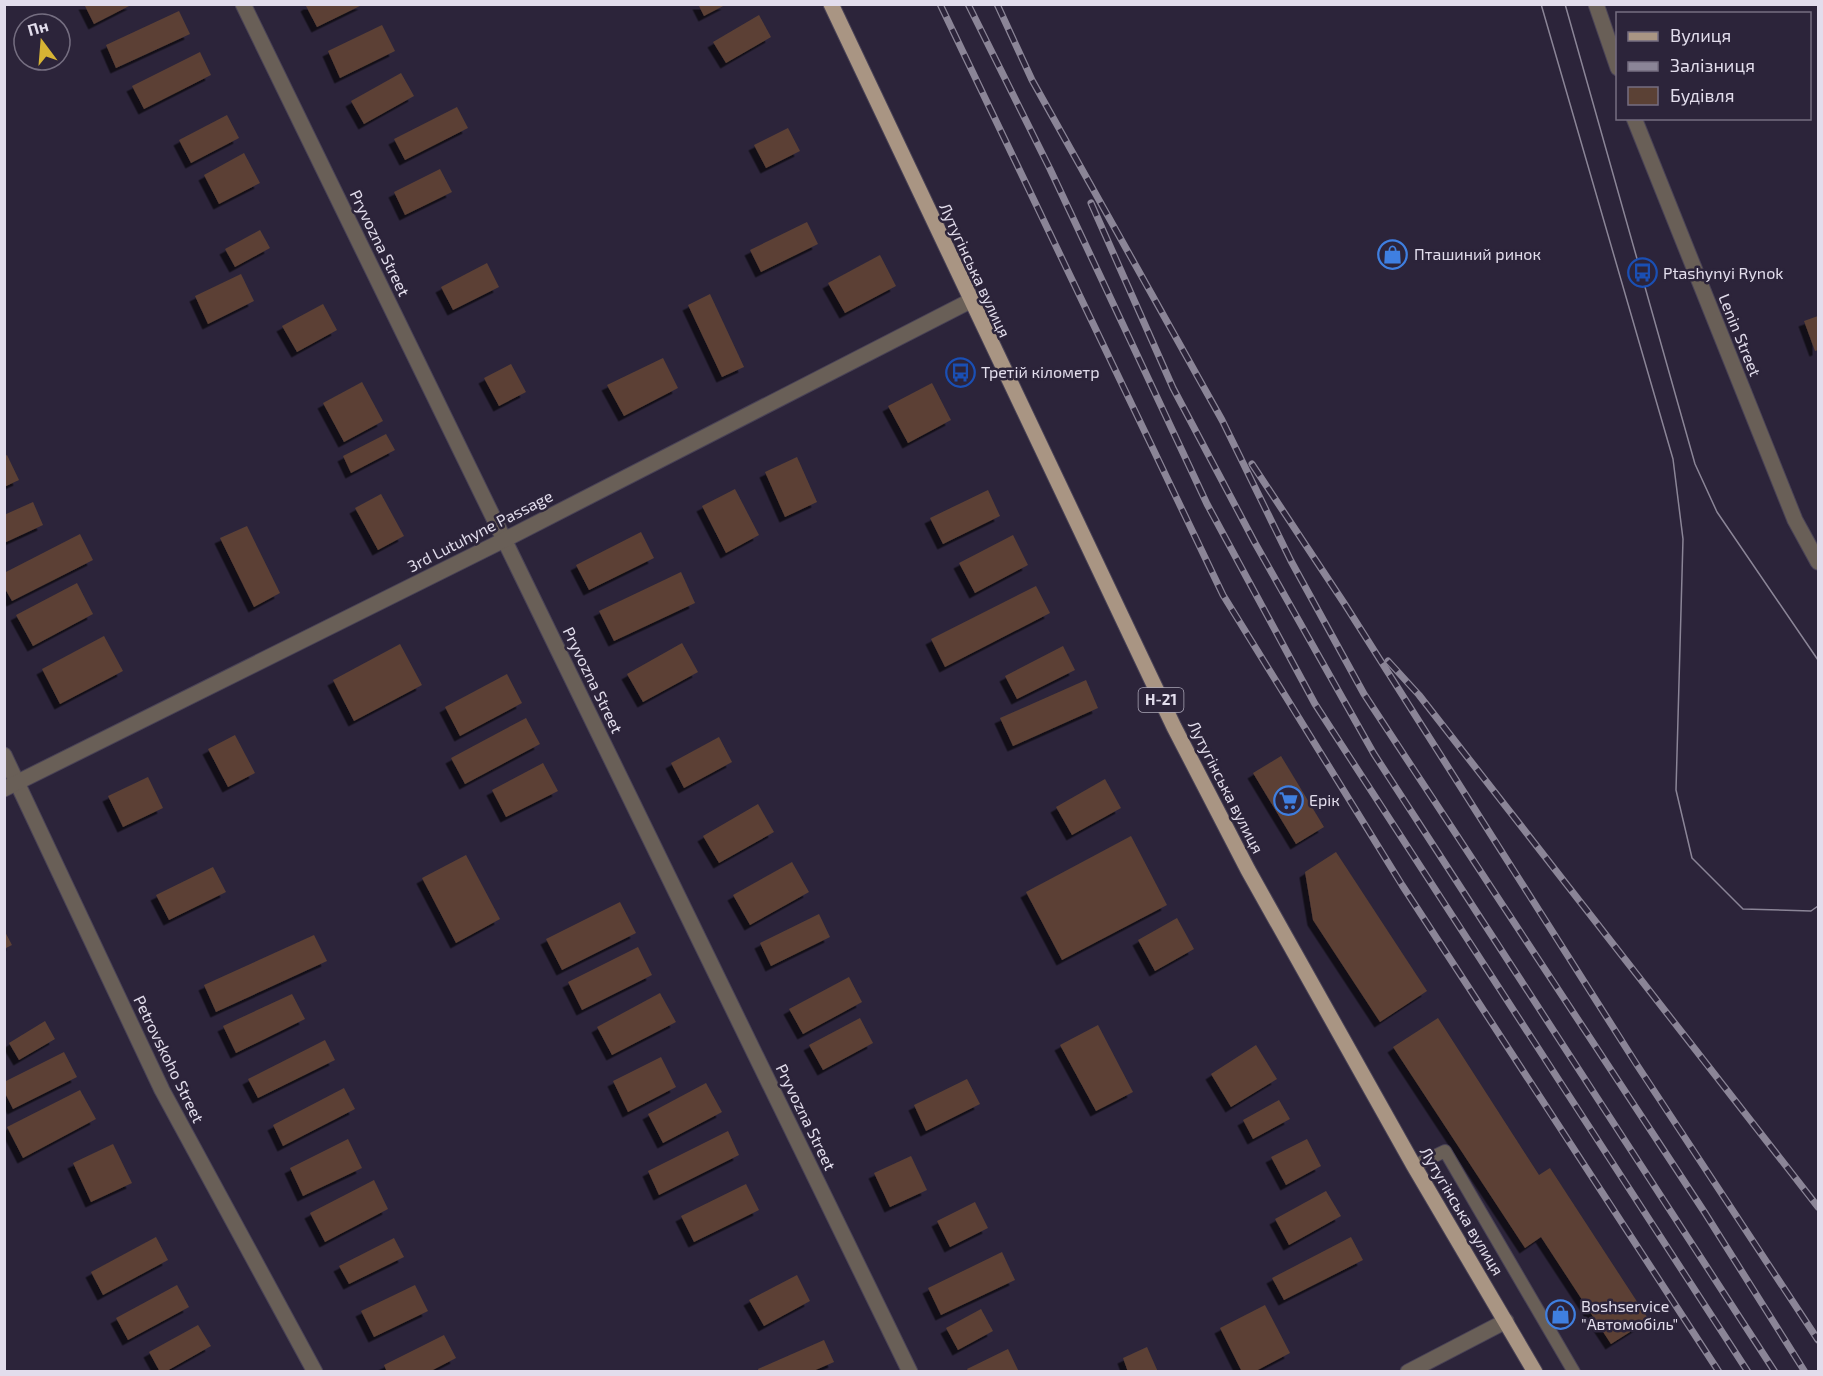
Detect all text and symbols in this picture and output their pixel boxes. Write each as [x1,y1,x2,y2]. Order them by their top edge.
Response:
north arrow [12,12,72,72]
legend [1616,12,1811,120]
text: Пн [25,15,50,39]
text: Вулиця [1670,24,1731,46]
text: Залізниця [1670,54,1755,76]
text: Будівля [1670,84,1734,106]
street label: Pryvozna Street [346,186,414,299]
street label: Лутугінська вулиця [935,199,1015,341]
shop icon: Пташиний ринок [1377,238,1409,270]
place label: Пташиний ринок [1414,244,1541,263]
bus stop icon: Ptashynyi Rynok [1626,257,1658,289]
place label: Ptashynyi Rynok [1663,263,1783,282]
street label: Lenin Street [1715,291,1766,379]
bus stop icon: Третій кілометр [944,356,976,388]
place label: Третій кілометр [981,362,1100,381]
street label: 3rd Lutuhyne Passage [404,486,556,575]
street label: Pryvozna Street [559,623,627,736]
road number: Н-21 [1138,688,1184,712]
street label: Лутугінська вулиця [1184,717,1268,857]
supermarket icon: Ерік [1272,784,1304,816]
place label: Ерік [1309,790,1340,809]
street label: Petrovskoho Street [130,992,209,1126]
street label: Pryvozna Street [772,1060,840,1173]
street label: Лутугінська вулиця [1416,1143,1508,1279]
place label: Boshservice "Автомобіль" [1581,1296,1678,1333]
shop icon: Boshservice "Автомобіль" [1544,1299,1576,1331]

